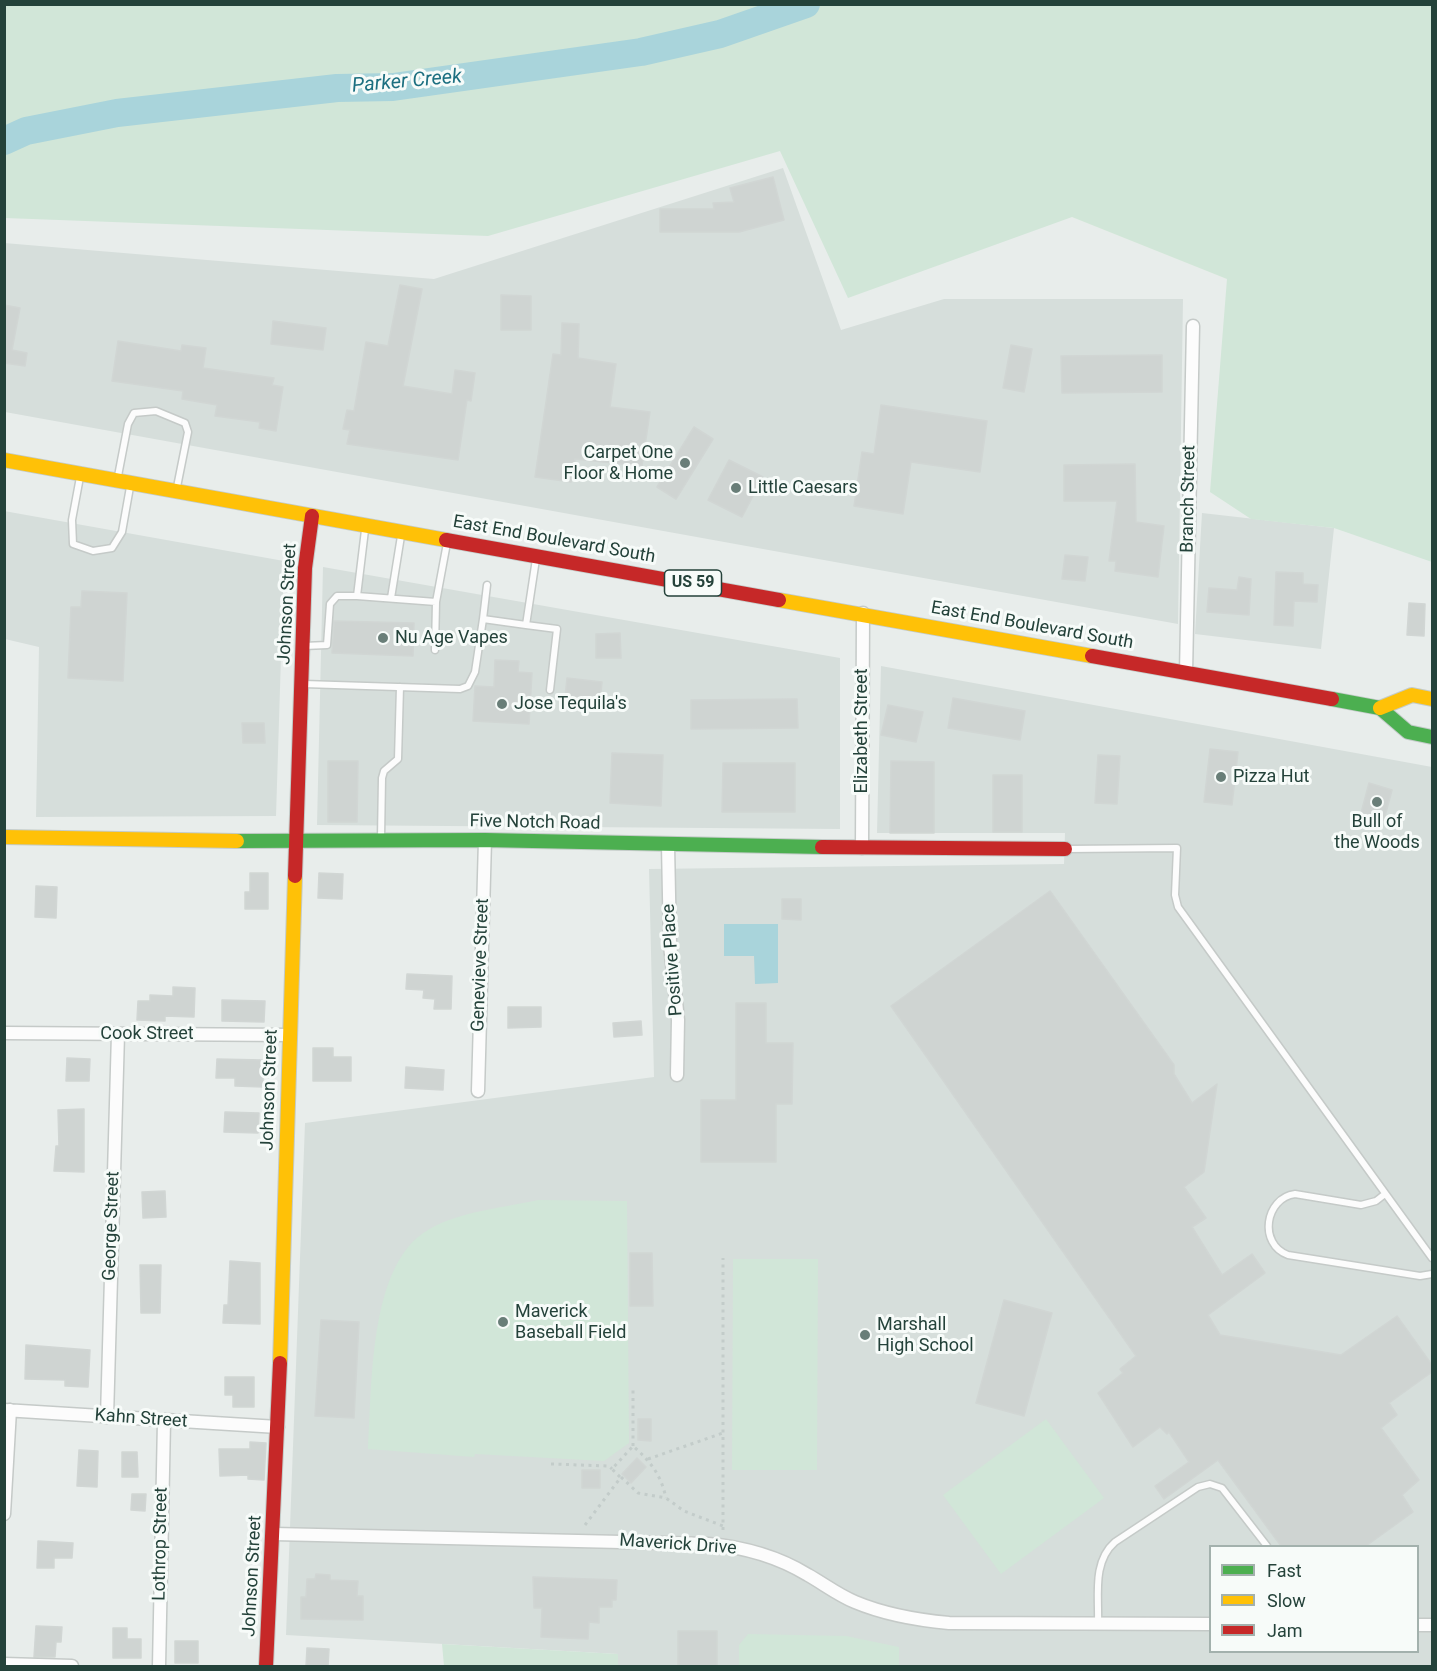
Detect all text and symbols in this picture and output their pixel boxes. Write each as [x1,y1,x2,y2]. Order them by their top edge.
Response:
water label: Parker Creek [351,65,463,99]
place label: Carpet One Floor & Home [563,442,673,484]
street label: Branch Street [1177,445,1201,553]
marker: Carpet One Floor & Home [678,456,692,470]
place label: Little Caesars [748,477,858,499]
marker: Little Caesars [729,481,743,495]
street label: East End Boulevard South [451,512,657,568]
street label: Johnson Street [274,543,302,665]
road number: US 59 [664,570,722,596]
street label: East End Boulevard South [929,598,1135,654]
place label: Nu Age Vapes [395,627,508,649]
marker: Nu Age Vapes [376,631,390,645]
street label: Elizabeth Street [851,668,873,794]
place label: Jose Tequila's [514,693,627,715]
marker: Jose Tequila's [495,697,509,711]
place label: Pizza Hut [1233,766,1310,788]
marker: Pizza Hut [1214,770,1228,784]
marker: Bull of the Woods [1370,795,1384,809]
street label: Five Notch Road [469,811,601,835]
place label: Bull of the Woods [1334,811,1420,854]
street label: Genevieve Street [468,898,494,1032]
street label: Positive Place [658,903,688,1017]
street label: Cook Street [100,1023,194,1045]
street label: Johnson Street [257,1029,283,1151]
street label: George Street [99,1171,125,1281]
place label: Maverick Baseball Field [515,1301,626,1344]
place label: Marshall High School [877,1314,974,1356]
marker: Maverick Baseball Field [496,1315,510,1329]
marker: Marshall High School [858,1328,872,1342]
street label: Kahn Street [94,1405,188,1433]
street label: Lothrop Street [149,1487,173,1601]
street label: Johnson Street [239,1515,267,1637]
street label: Maverick Drive [619,1530,737,1560]
legend [1209,1545,1419,1653]
text: Fast [1267,1560,1302,1581]
text: Slow [1267,1590,1306,1611]
text: Jam [1267,1620,1303,1641]

